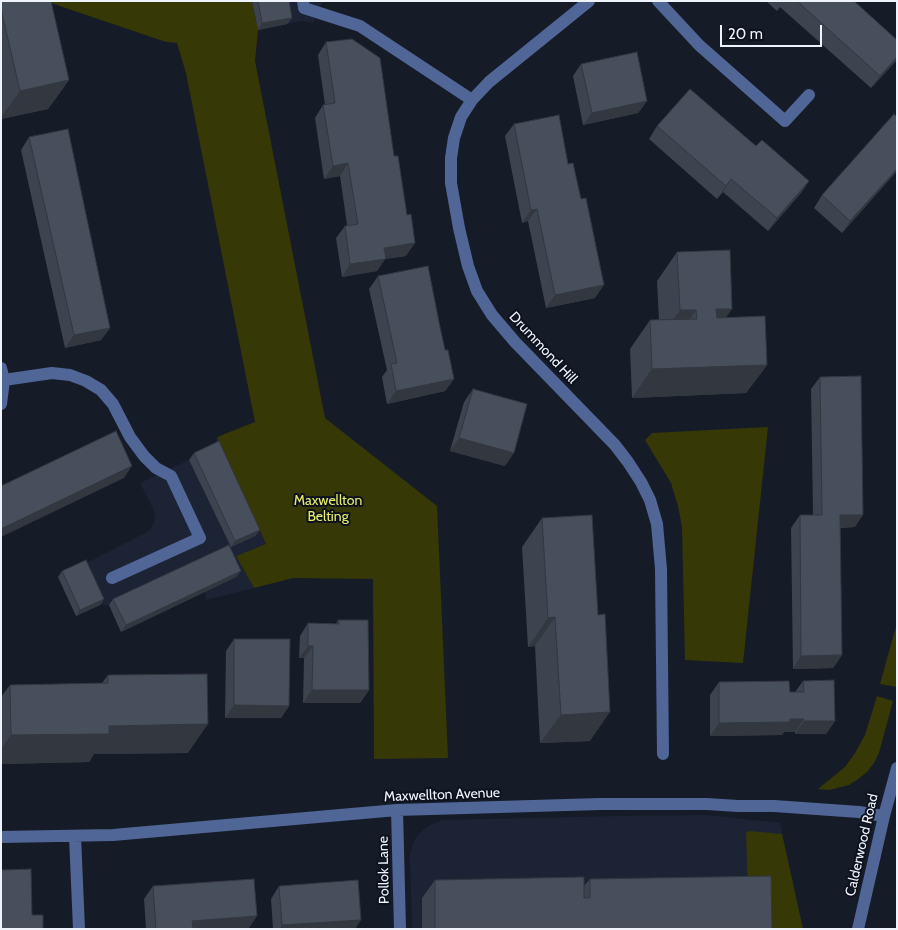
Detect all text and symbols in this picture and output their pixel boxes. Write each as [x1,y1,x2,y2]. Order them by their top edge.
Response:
scale bar [723,15,826,47]
text: 20 m [728,25,763,43]
street label: Drummond Hill [505,309,581,387]
park label: Maxwellton Belting [294,493,362,526]
street label: Maxwellton Avenue [384,785,500,805]
street label: Calderwood Road [842,792,882,898]
street label: Pollok Lane [375,836,393,904]

